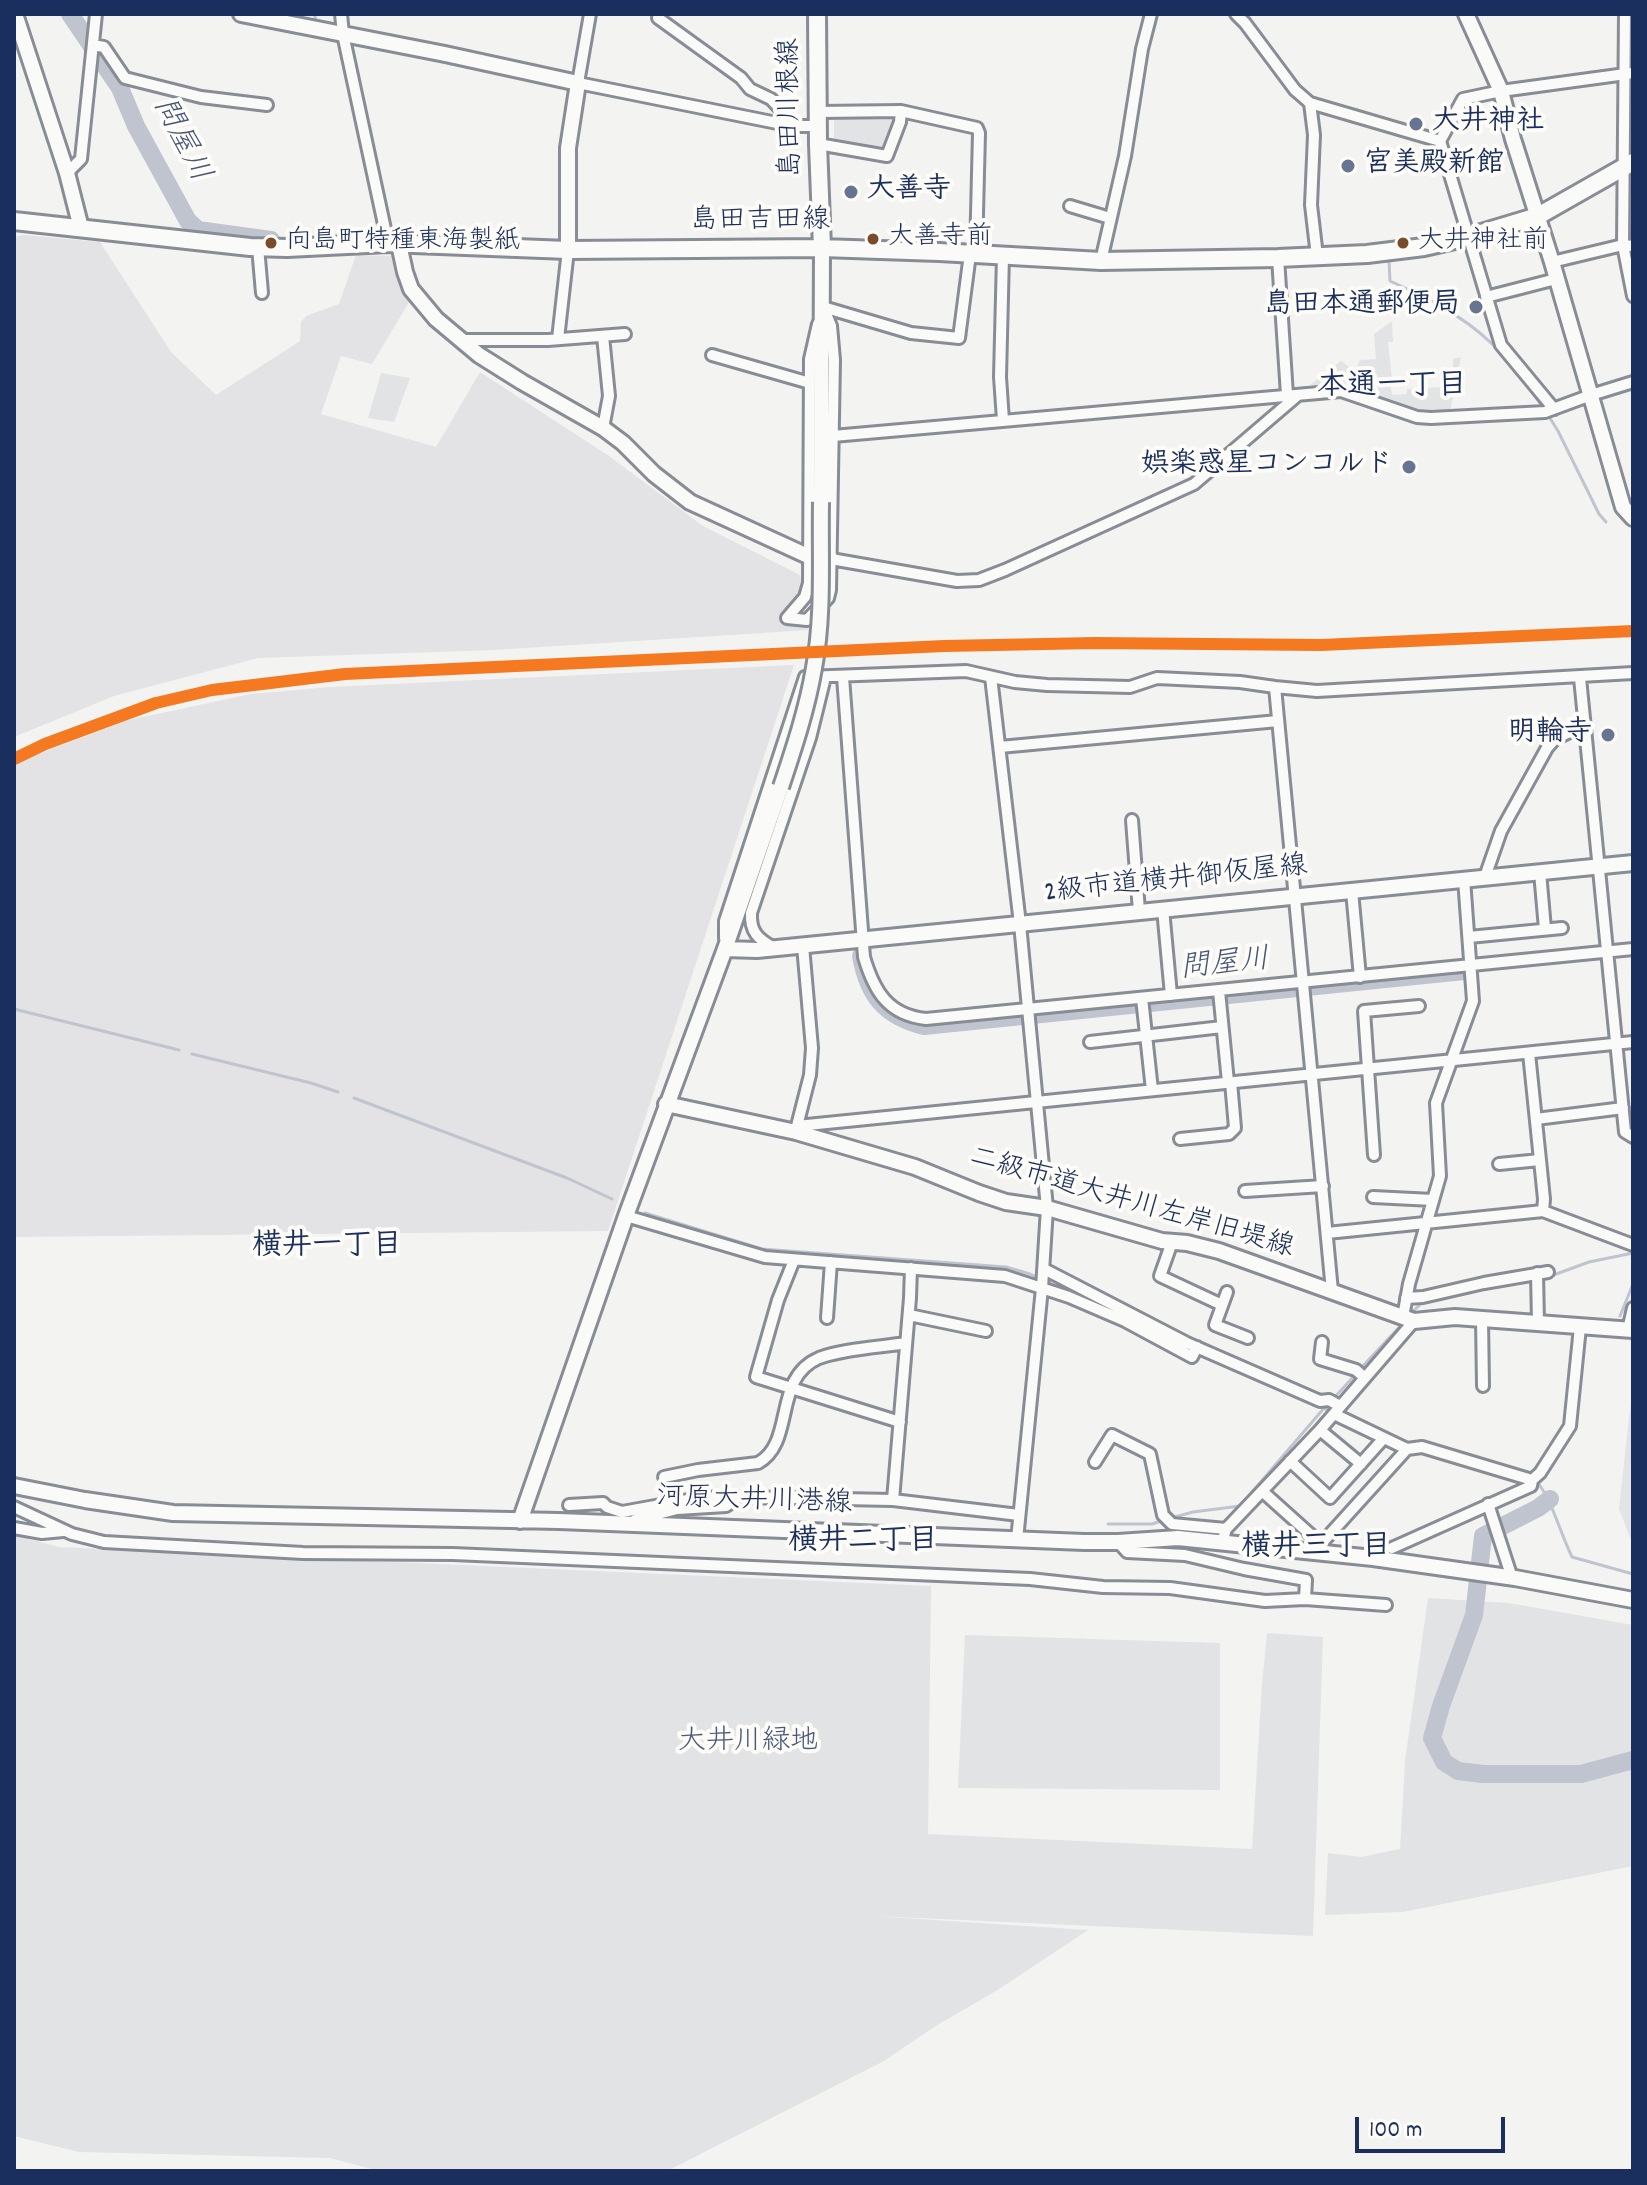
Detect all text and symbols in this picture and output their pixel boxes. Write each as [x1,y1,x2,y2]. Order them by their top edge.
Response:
street label: 島田川根線 [775,38,811,178]
water label: 問屋川 [143,93,215,189]
place label: 大井神社 [1432,107,1544,141]
marker: 大井神社 [1407,115,1425,133]
place label: 宮美殿新館 [1364,149,1504,183]
marker: 宮美殿新館 [1339,157,1357,175]
place label: 大善寺 [867,175,951,209]
marker: 大善寺 [842,183,860,201]
street label: 島田吉田線 [690,206,830,240]
place label: 大善寺前 [888,223,992,255]
place label: 向島町特種東海製紙 [286,227,520,259]
place label: 大井神社前 [1418,227,1548,259]
marker: 大善寺前 [865,231,881,247]
marker: 向島町特種東海製紙 [263,235,279,251]
marker: 大井神社前 [1395,235,1411,251]
place label: 島田本通郵便局 [1264,290,1460,324]
marker: 島田本通郵便局 [1467,298,1485,316]
district label: 本通一丁目 [1317,371,1467,407]
place label: 娯楽惑星コンコルド [1141,450,1393,484]
marker: 娯楽惑星コンコルド [1400,458,1418,476]
place label: 明輪寺 [1508,718,1592,752]
marker: 明輪寺 [1599,726,1617,744]
street label: 2級市道横井御仮屋線 [1043,851,1309,913]
water label: 問屋川 [1178,944,1272,990]
street label: 二級市道大井川左岸旧堤線 [965,1143,1297,1267]
district label: 横井一丁目 [252,1231,402,1267]
street label: 河原大井川港線 [655,1483,853,1523]
district label: 横井二丁目 [788,1526,938,1562]
district label: 横井三丁目 [1241,1532,1391,1568]
park label: 大井川緑地 [678,1727,818,1761]
scale bar [1359,2101,1509,2151]
text: 100 m [1369,2114,1422,2148]

